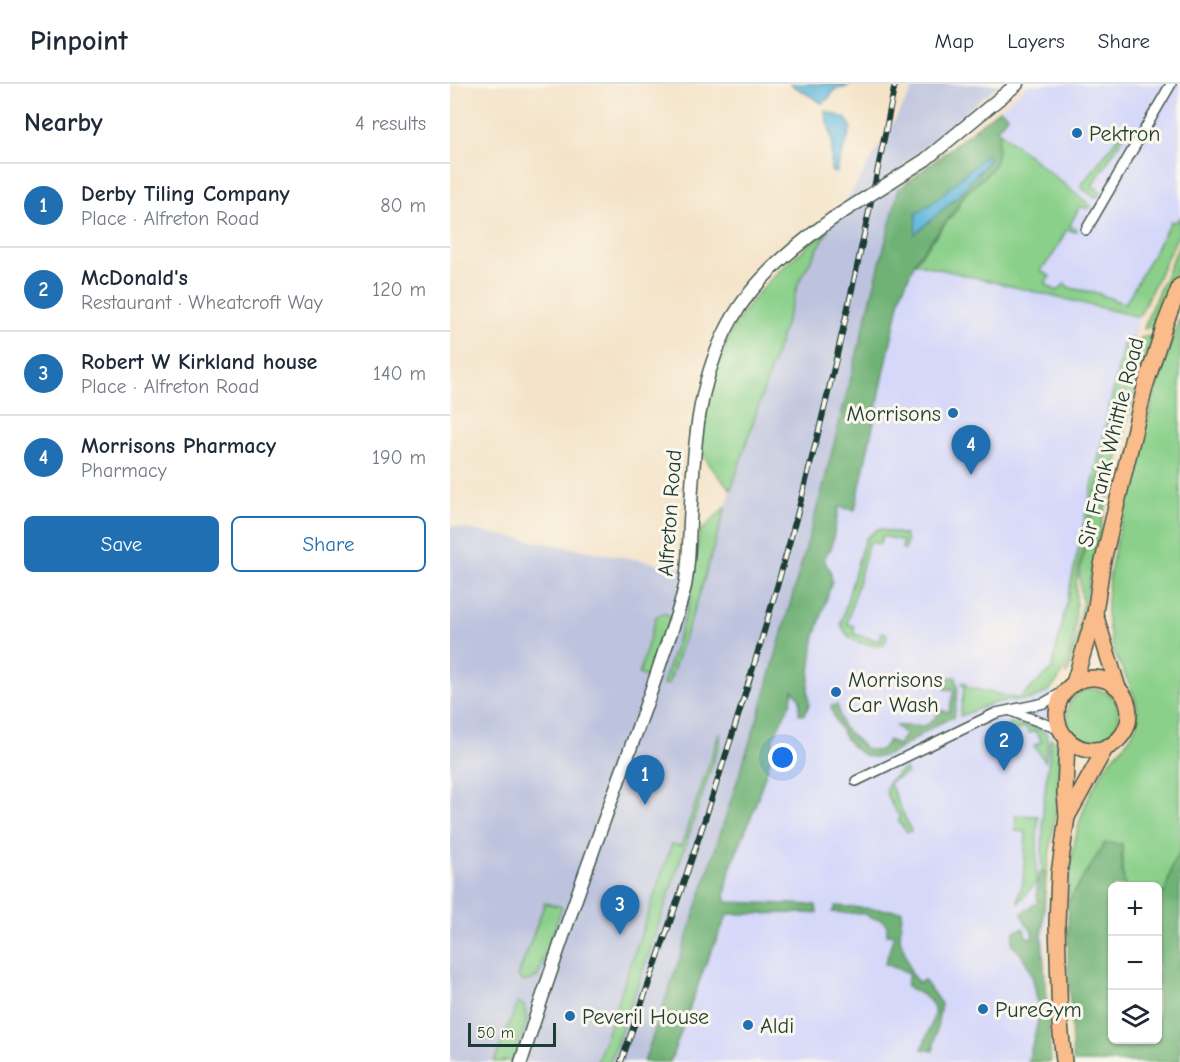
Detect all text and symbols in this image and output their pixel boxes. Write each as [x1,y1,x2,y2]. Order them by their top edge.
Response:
text: Pinpoint [30,25,128,57]
text: Map [935,29,974,53]
text: Layers [1007,29,1065,53]
text: Share [1098,29,1150,53]
text: Nearby [24,108,103,138]
text: 4 results [355,112,426,135]
place label: Pektron [1089,121,1161,147]
marker: Pektron [1070,126,1084,140]
text: Derby Tiling Company [81,181,290,207]
text: 1 [40,194,47,217]
text: 80 m [380,194,426,217]
text: Place · Alfreton Road [81,207,259,230]
text: McDonald's [81,265,188,291]
text: 2 [39,278,48,301]
text: 120 m [372,278,426,301]
text: Restaurant · Wheatcroft Way [81,291,323,314]
street label: Sir Frank Whittle Road [1072,335,1150,550]
text: Robert W Kirkland house [81,349,317,375]
text: 3 [39,362,48,385]
text: 140 m [373,362,426,385]
text: Place · Alfreton Road [81,375,259,398]
place label: Morrisons [846,401,941,427]
marker: Morrisons [946,406,960,420]
pin: 4 [952,426,990,475]
text: Morrisons Pharmacy [81,433,276,459]
text: 4 [39,446,48,469]
text: 190 m [372,446,426,469]
street label: Alfreton Road [653,449,687,578]
text: Pharmacy [81,459,167,482]
button: Save [24,516,219,572]
button: Share [231,516,426,572]
place label: Morrisons Car Wash [848,667,943,718]
marker: Morrisons Car Wash [829,685,843,699]
pin: 2 [984,722,1024,771]
your location [768,743,797,772]
pin: 1 [626,756,664,805]
map controls [1108,882,1162,1044]
button: + [1108,882,1162,936]
pin: 3 [600,886,640,935]
button: − [1108,936,1162,990]
button: layers [1108,990,1162,1044]
place label: PureGym [995,997,1082,1023]
marker: PureGym [976,1002,990,1016]
place label: Peveril House [582,1004,709,1030]
marker: Peveril House [563,1009,577,1023]
place label: Aldi [760,1013,794,1039]
marker: Aldi [741,1018,755,1032]
scale bar [468,1020,556,1048]
text: 50 m [477,1024,514,1042]

